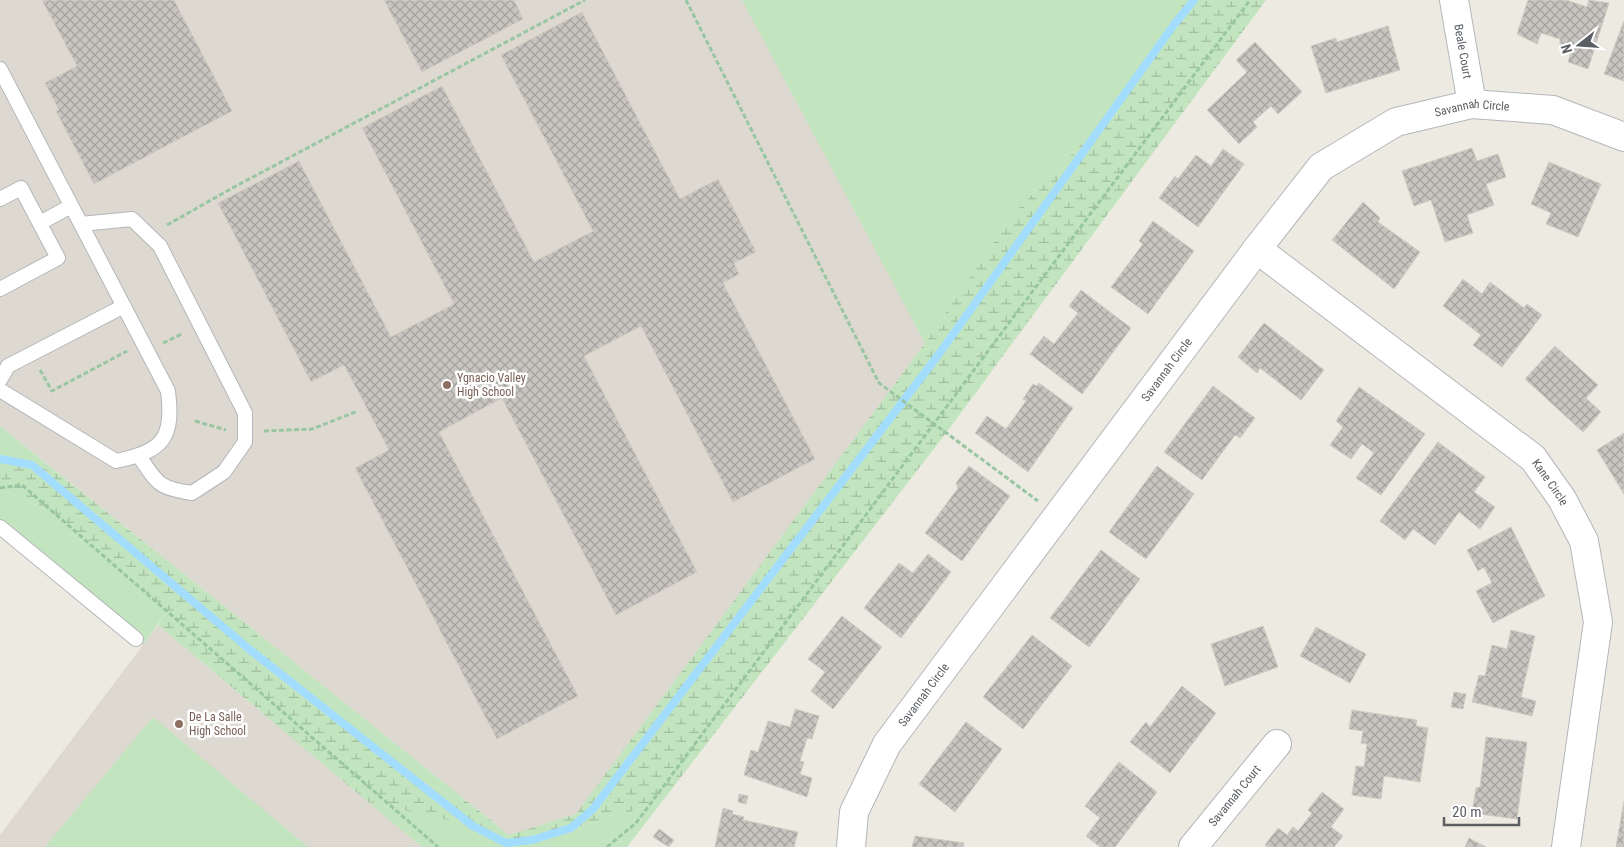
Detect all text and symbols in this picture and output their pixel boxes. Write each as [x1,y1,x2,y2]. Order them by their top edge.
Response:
north arrow [1554,20,1604,70]
street label: Beale Court [1451,23,1475,80]
text: N [1558,42,1575,55]
street label: Savannah Circle [1433,97,1510,120]
street label: Savannah Circle [1138,335,1195,404]
place label: Ygnacio Valley High School [457,371,526,399]
marker: Ygnacio Valley High School [441,379,453,391]
street label: Kane Circle [1529,456,1571,508]
street label: Savannah Circle [895,660,952,729]
place label: De La Salle High School [189,710,246,738]
marker: De La Salle High School [173,718,185,730]
street label: Savannah Court [1206,762,1264,829]
scale bar [1444,794,1519,826]
text: 20 m [1452,803,1482,821]

